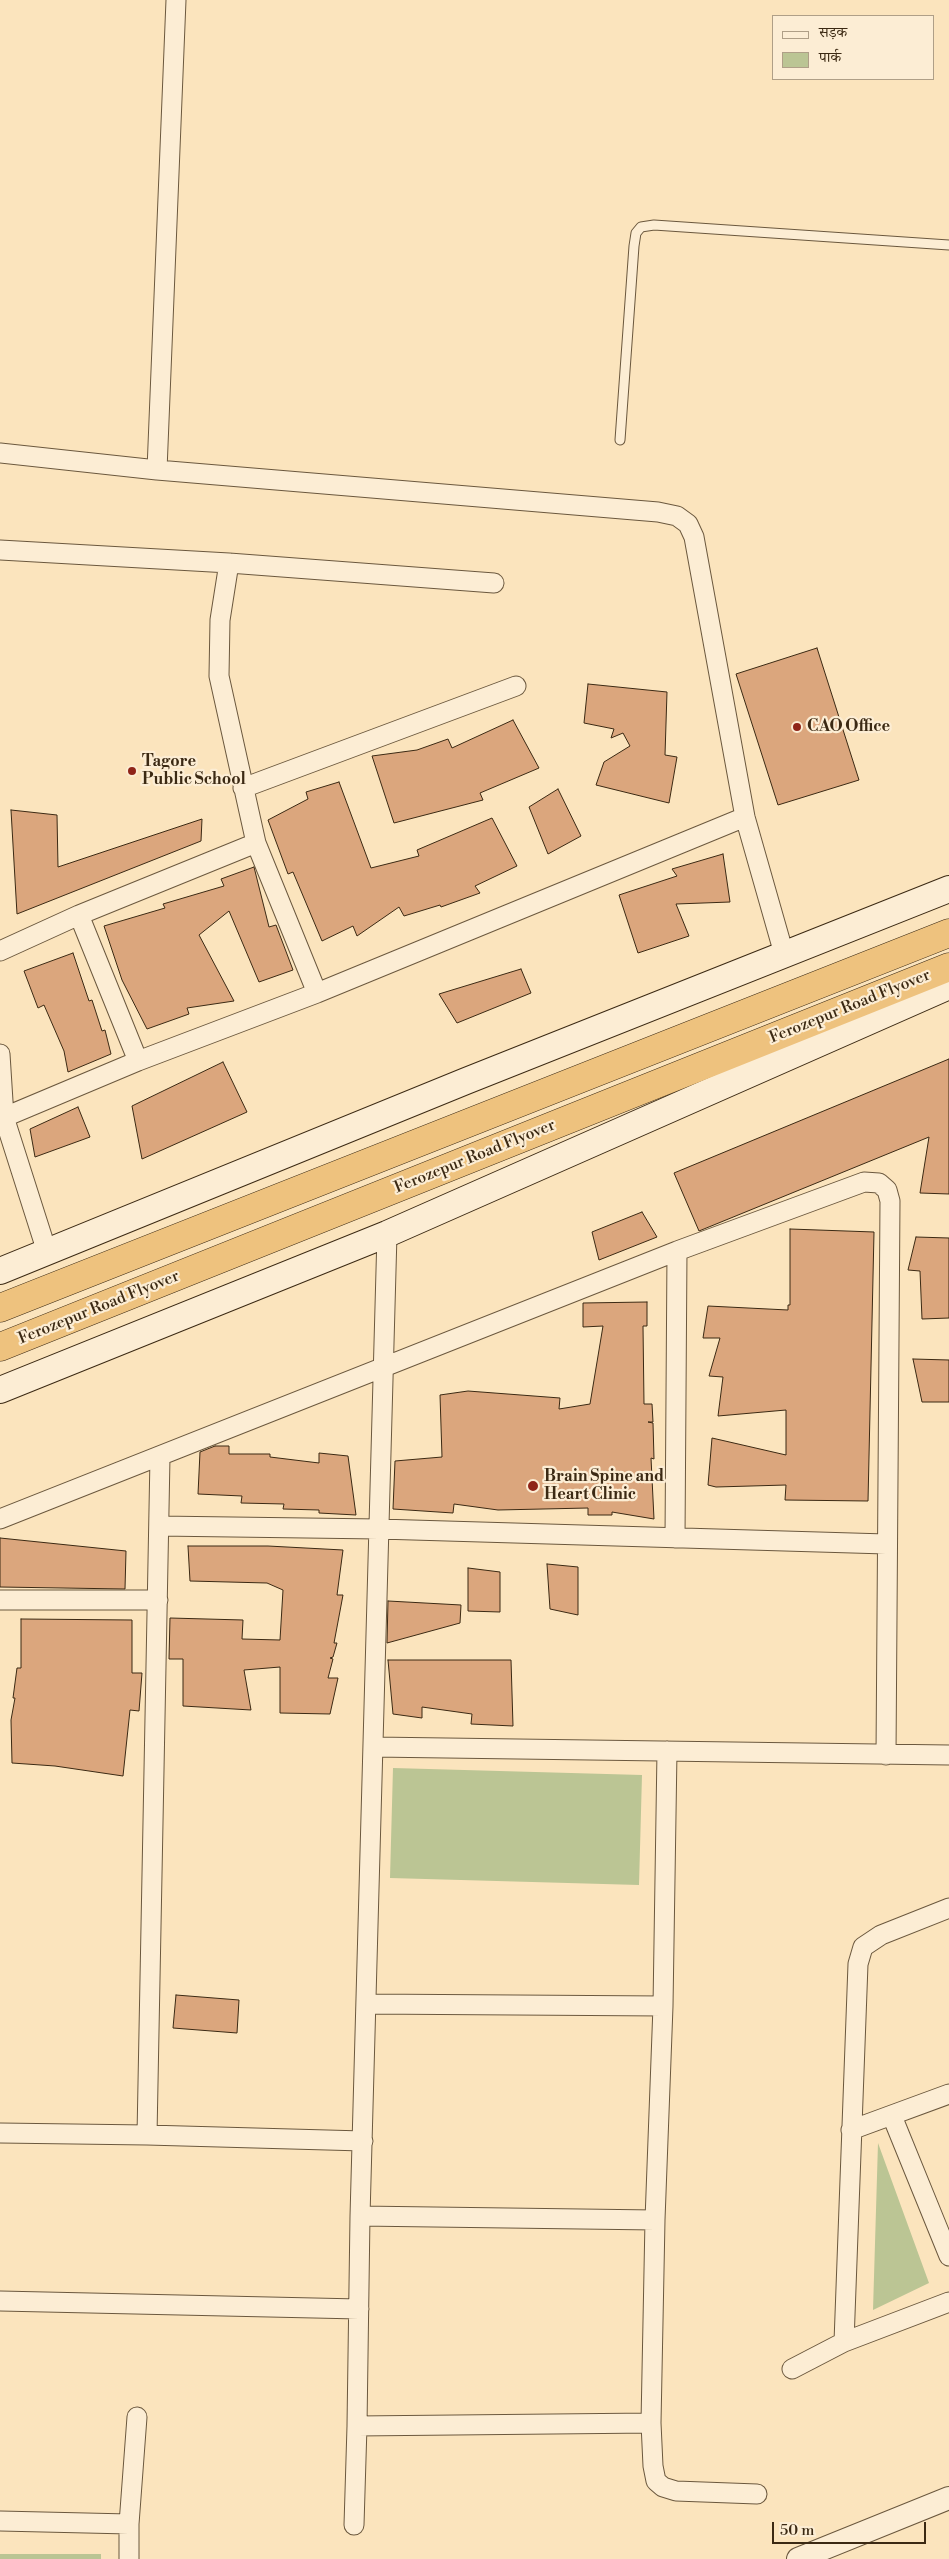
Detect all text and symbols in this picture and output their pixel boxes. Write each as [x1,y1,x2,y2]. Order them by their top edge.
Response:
legend [772,15,934,80]
text: सड़क [819,23,847,42]
text: पार्क [819,48,841,67]
place label: CAO Office [807,717,890,737]
marker: CAO Office [791,721,803,733]
place label: Tagore Public School [142,752,246,790]
marker: Tagore Public School [126,765,138,777]
street label: Ferozepur Road Flyover [767,966,933,1048]
street label: Ferozepur Road Flyover [392,1116,558,1198]
street label: Ferozepur Road Flyover [16,1267,182,1349]
place label: Brain Spine and Heart Clinic [544,1467,664,1505]
marker: Brain Spine and Heart Clinic [526,1479,540,1493]
scale bar [774,2512,928,2544]
text: 50 m [780,2521,814,2540]

